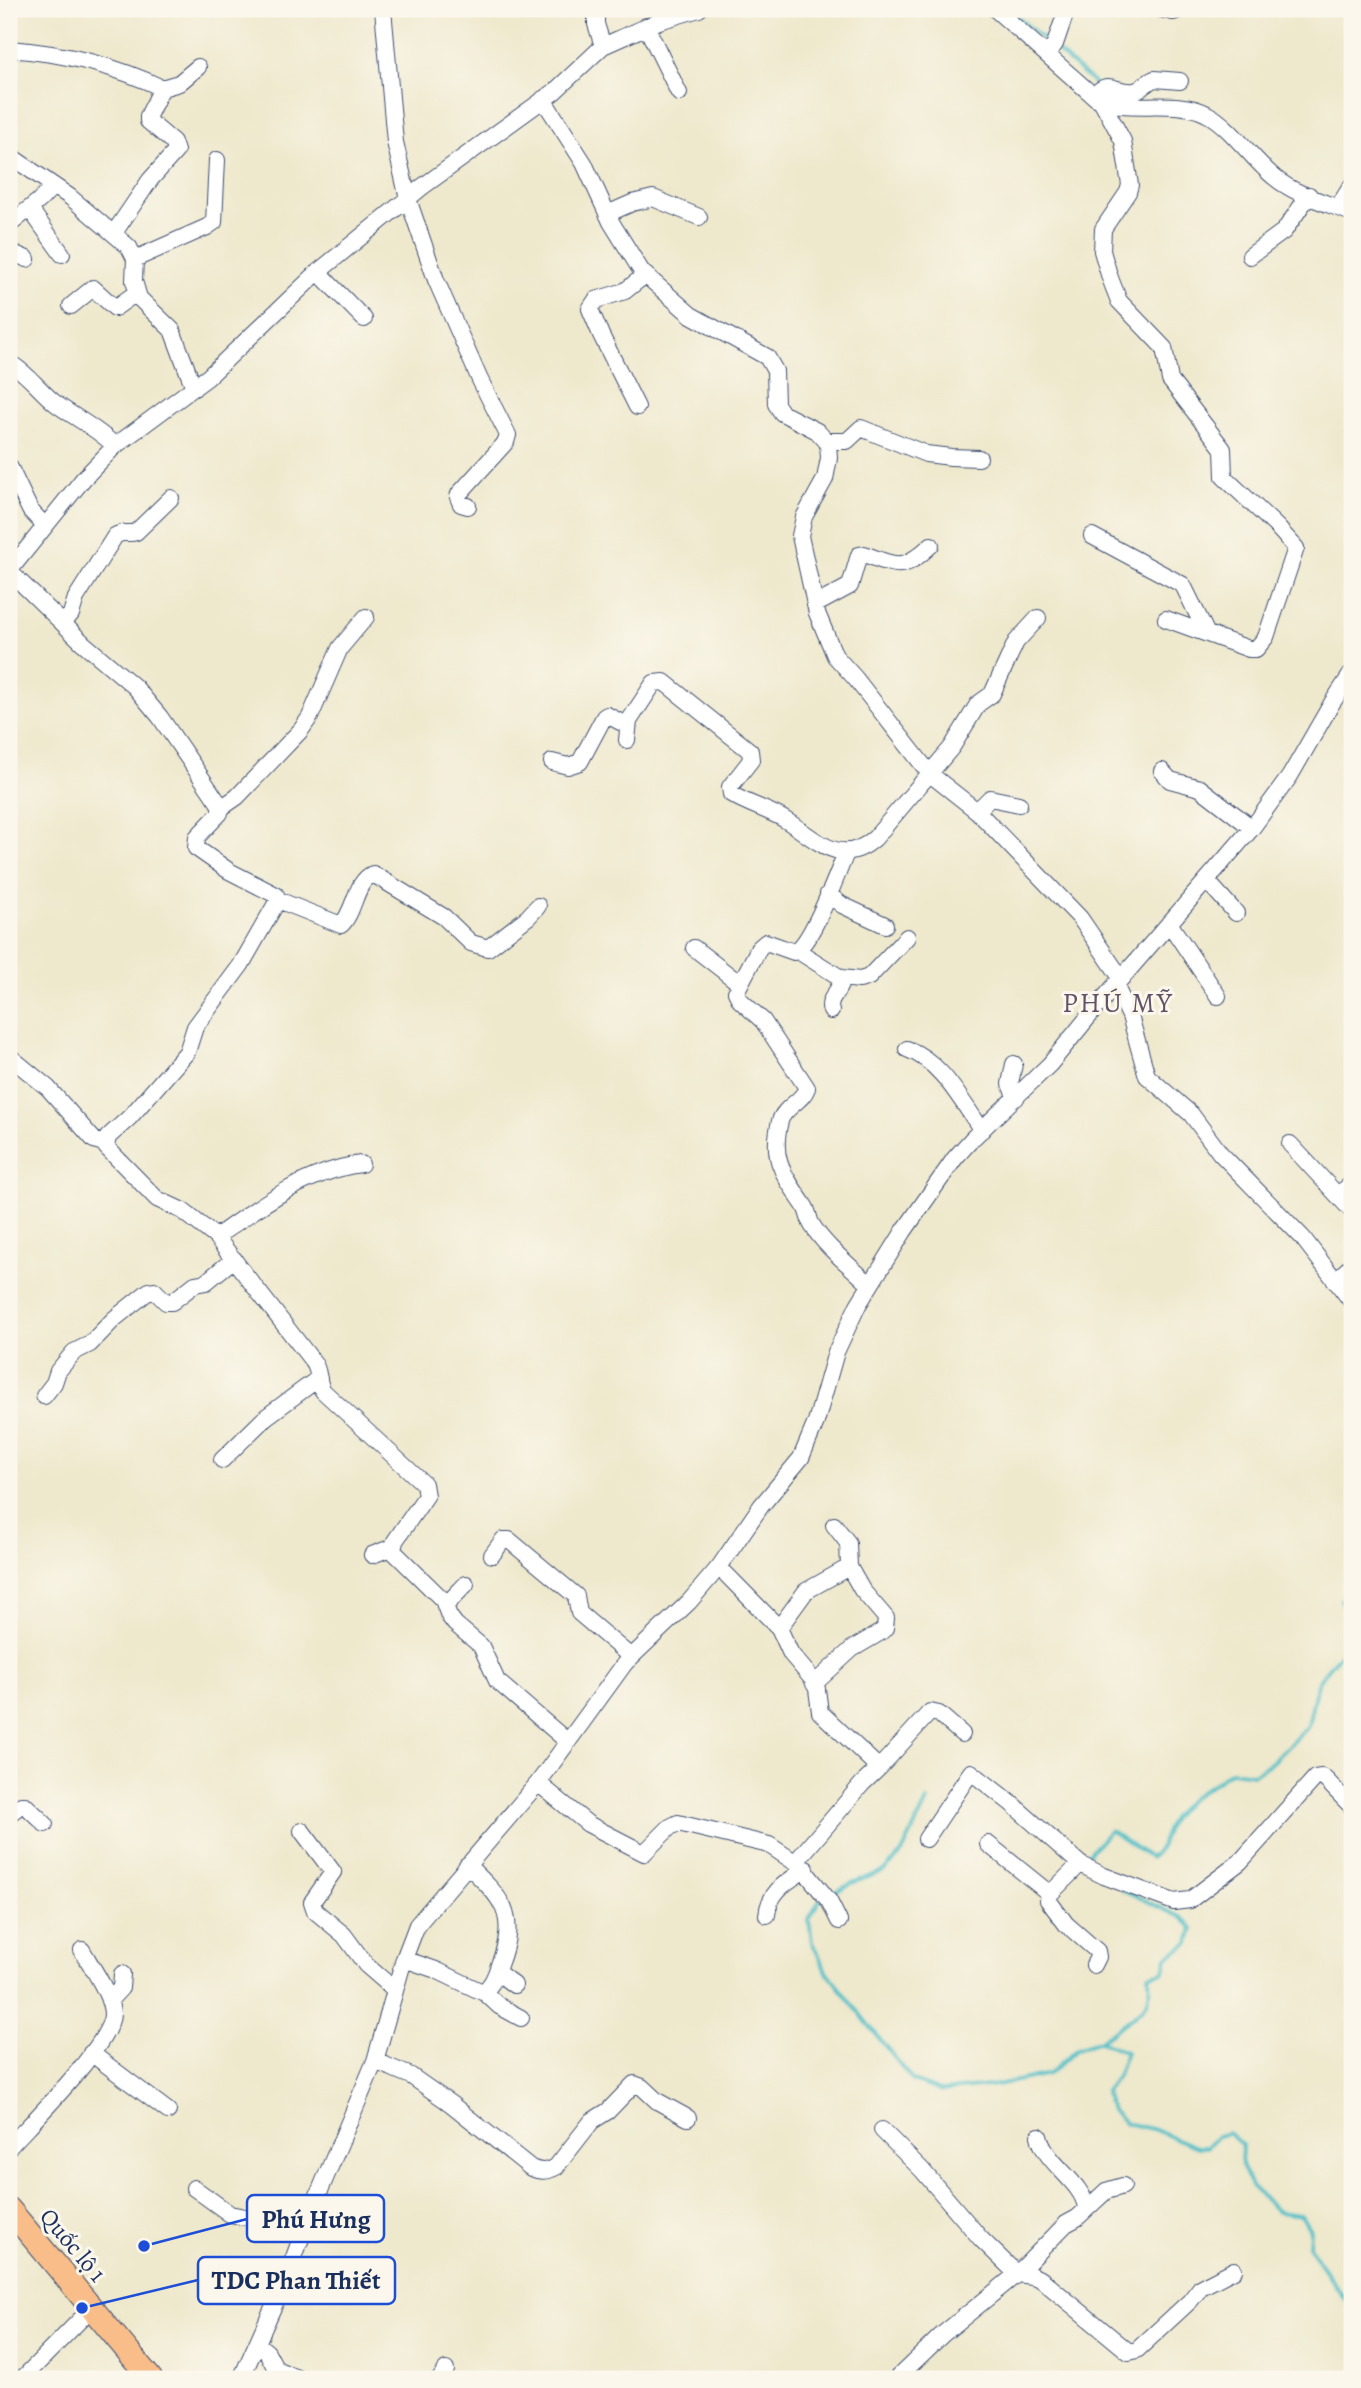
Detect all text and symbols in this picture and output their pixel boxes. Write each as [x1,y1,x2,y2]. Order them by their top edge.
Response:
district label: PHÚ MỸ [1062,984,1174,1022]
callout: Phú Hưng [247,2195,384,2242]
street label: Quốc lộ 1 [33,2201,113,2289]
text: Phú Hưng [261,2202,371,2237]
callout: TDC Phan Thiết [198,2257,395,2304]
text: TDC Phan Thiết [211,2263,381,2298]

